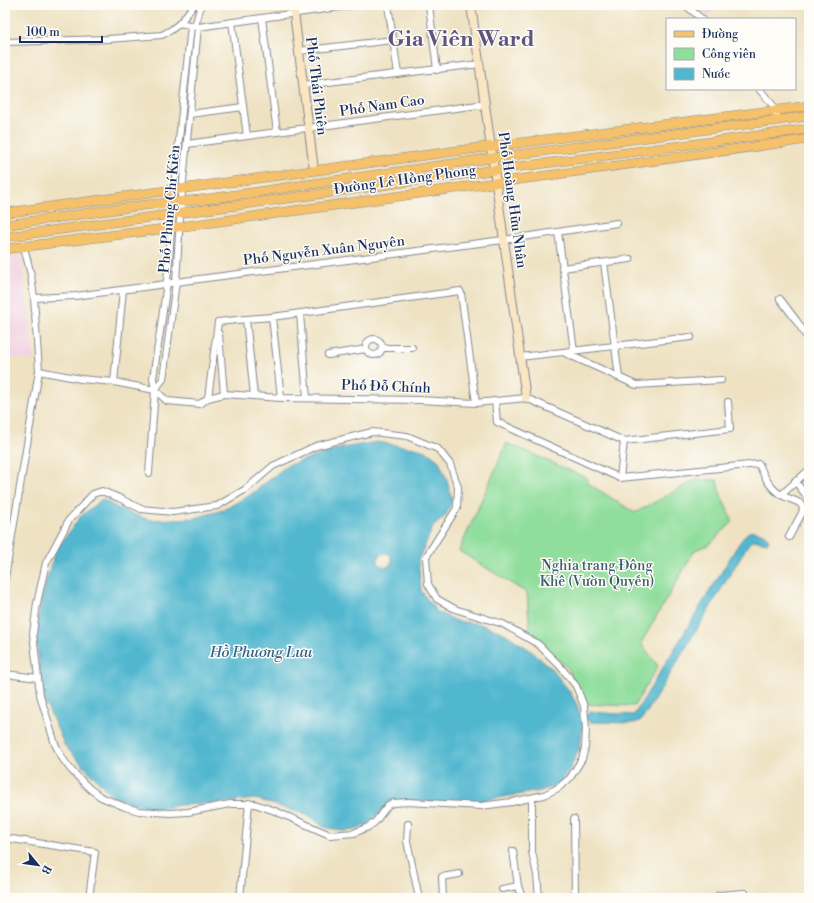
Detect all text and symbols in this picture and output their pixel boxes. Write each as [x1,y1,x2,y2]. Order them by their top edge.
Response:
scale bar [20,18,102,44]
legend [666,18,796,90]
text: 100 m [26,25,60,40]
district label: Gia Viên Ward [387,26,535,53]
text: Đường [702,27,739,42]
street label: Phố Thái Phiên [301,36,331,137]
text: Công viên [702,47,756,62]
text: Nước [702,67,730,82]
street label: Phố Nam Cao [338,91,426,121]
street label: Phố Hoàng Hữu Nhân [494,131,531,270]
street label: Phố Phùng Chí Kiên [155,143,185,274]
street label: Đường Lê Hồng Phong [333,161,478,199]
street label: Phố Nguyễn Xuân Nguyên [242,232,406,270]
street label: Phố Đỗ Chính [341,376,432,398]
park label: Nghia trang Đông Khê (Vườn Quyến) [540,557,654,591]
water label: Hồ Phương Lưu [209,643,313,662]
north arrow [18,845,58,885]
text: B [38,862,54,876]

